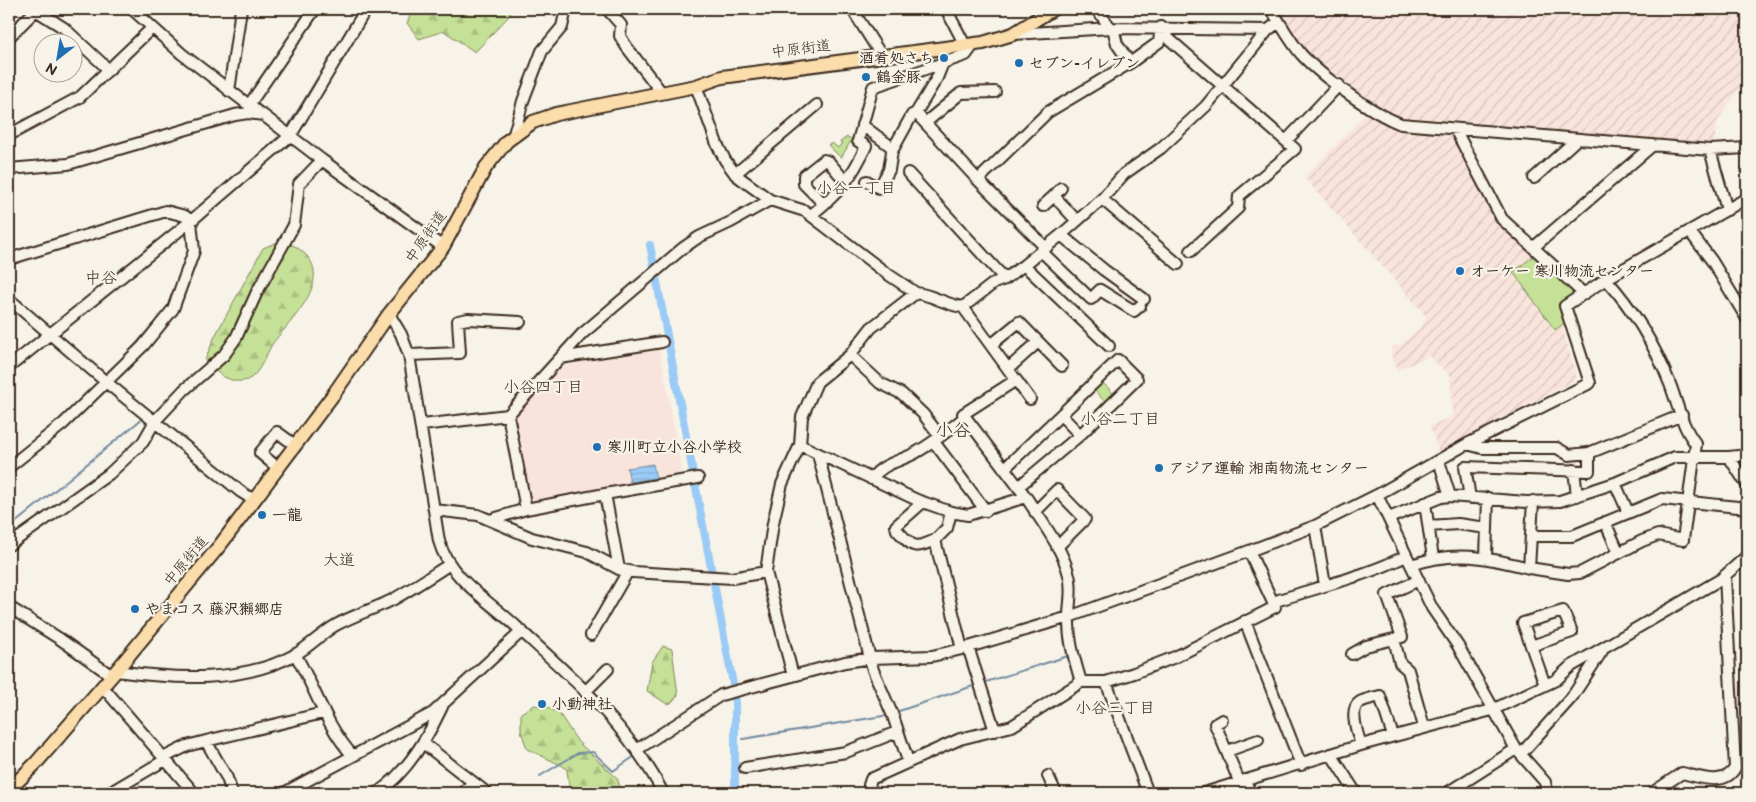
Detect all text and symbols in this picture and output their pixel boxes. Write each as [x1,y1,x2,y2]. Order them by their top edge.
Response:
north arrow [32,32,82,82]
street label: 中原街道 [770,36,832,62]
place label: 酒肴処さち [859,49,934,68]
marker: 酒肴処さち [938,52,950,64]
place label: セブン-イレブン [1029,54,1140,73]
marker: セブン-イレブン [1013,57,1025,69]
text: N [43,59,60,79]
place label: 鶴金豚 [876,68,921,87]
marker: 鶴金豚 [860,71,872,83]
district label: 小谷一丁目 [816,179,896,198]
street label: 中原街道 [401,207,451,267]
place label: オーケー 寒川物流センター [1470,262,1654,281]
marker: オーケー 寒川物流センター [1454,265,1466,277]
district label: 中谷 [85,269,117,288]
district label: 小谷四丁目 [503,378,583,397]
district label: 小谷二丁目 [1080,410,1160,429]
district label: 小谷 [935,420,971,441]
place label: 寒川町立小谷小学校 [607,438,742,457]
marker: 寒川町立小谷小学校 [591,441,603,453]
place label: アジア運輸 湘南物流センター [1169,459,1369,478]
marker: アジア運輸 湘南物流センター [1153,462,1165,474]
place label: 一龍 [272,506,302,525]
marker: 一龍 [256,509,268,521]
street label: 中原街道 [159,532,213,590]
district label: 大道 [323,551,355,570]
place label: やまコス 藤沢獺郷店 [145,600,284,619]
marker: やまコス 藤沢獺郷店 [129,603,141,615]
place label: 小動神社 [552,695,612,714]
marker: 小動神社 [536,698,548,710]
district label: 小谷三丁目 [1075,699,1155,718]

